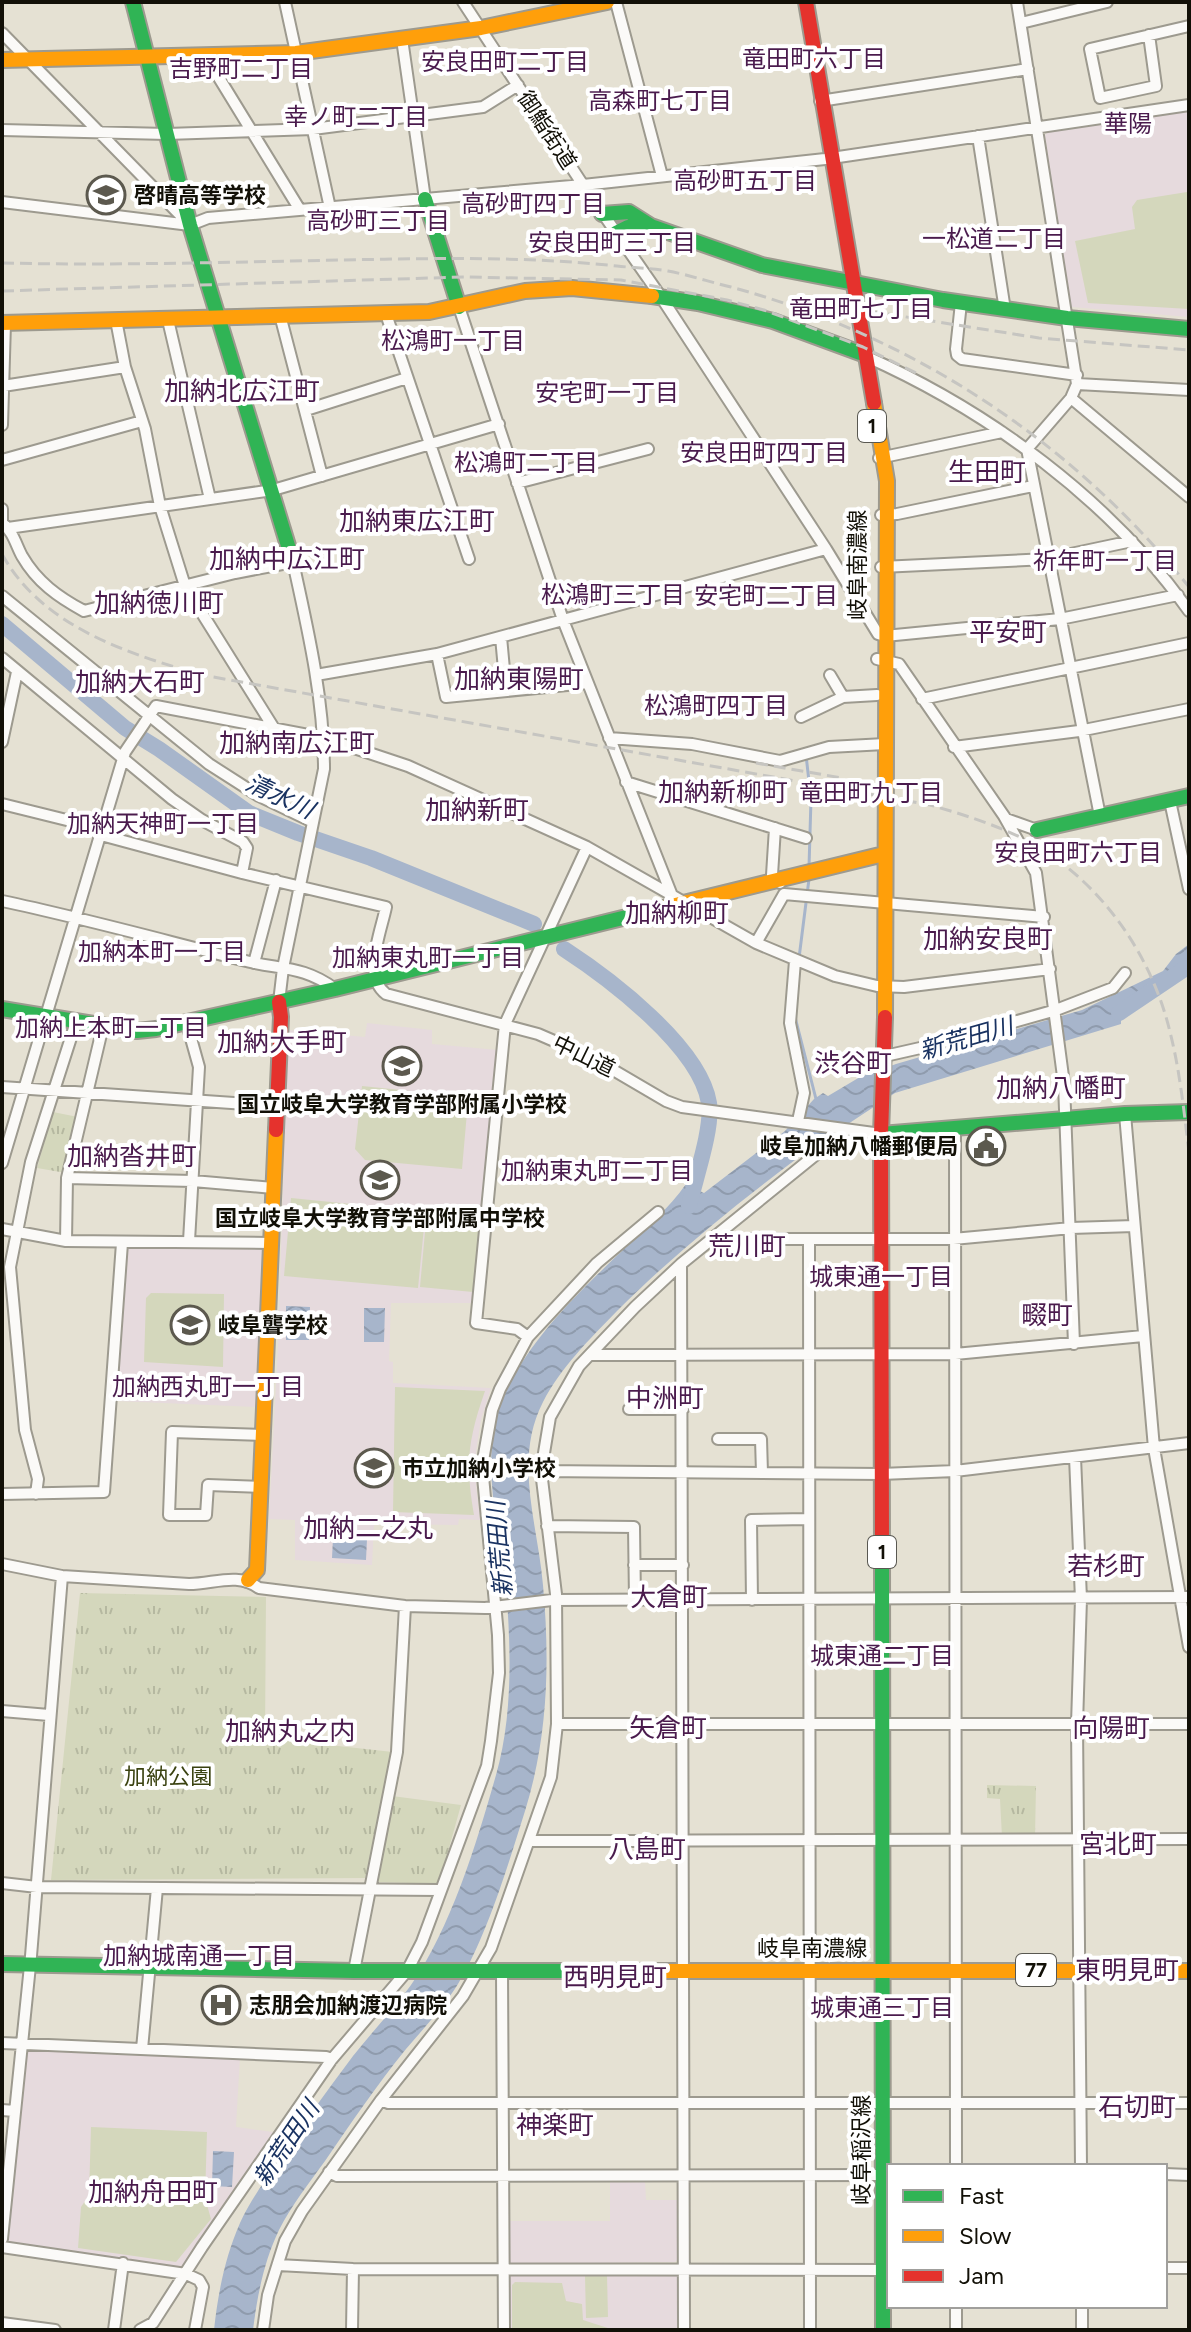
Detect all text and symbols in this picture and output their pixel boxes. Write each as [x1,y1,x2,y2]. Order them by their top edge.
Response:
district label: 竜田町六丁目 [742,44,886,73]
district label: 安良田町二丁目 [421,47,589,76]
district label: 吉野町二丁目 [169,54,313,83]
street label: 御鮨街道 [512,86,582,174]
district label: 高森町七丁目 [588,86,732,115]
district label: 幸ノ町二丁目 [284,102,428,131]
district label: 華陽 [1104,109,1152,138]
district label: 高砂町五丁目 [673,166,817,195]
school or university icon: 啓晴高等学校 [85,174,127,216]
place label: 啓晴高等学校 [134,182,266,209]
district label: 高砂町四丁目 [461,189,605,218]
district label: 高砂町三丁目 [306,206,450,235]
district label: 一松道二丁目 [922,224,1066,253]
district label: 安良田町三丁目 [528,228,696,257]
district label: 竜田町七丁目 [789,294,933,323]
district label: 松鴻町一丁目 [381,326,525,355]
district label: 加納北広江町 [164,375,320,407]
district label: 安宅町一丁目 [535,378,679,407]
road number: 1 [858,410,886,442]
district label: 安良田町四丁目 [680,438,848,467]
district label: 松鴻町二丁目 [454,448,598,477]
district label: 生田町 [948,456,1026,488]
district label: 加納東広江町 [339,505,495,537]
street label: 岐阜南濃線 [844,510,871,620]
district label: 加納中広江町 [209,543,365,575]
district label: 祈年町一丁目 [1033,546,1177,575]
district label: 松鴻町三丁目 [541,580,685,609]
district label: 安宅町二丁目 [694,581,838,610]
district label: 加納徳川町 [94,587,224,619]
district label: 平安町 [969,616,1047,648]
district label: 加納東陽町 [454,663,584,695]
district label: 加納大石町 [75,666,205,698]
district label: 松鴻町四丁目 [644,691,788,720]
district label: 加納南広江町 [219,727,375,759]
water label: 清水川 [241,768,321,826]
district label: 加納新柳町 [658,776,788,808]
district label: 竜田町九丁目 [799,778,943,807]
district label: 加納新町 [425,794,529,826]
district label: 加納天神町一丁目 [67,809,259,838]
district label: 安良田町六丁目 [994,838,1162,867]
district label: 加納柳町 [625,897,729,929]
district label: 加納安良町 [923,923,1053,955]
district label: 加納本町一丁目 [78,937,246,966]
district label: 加納東丸町一丁目 [332,943,524,972]
water label: 新荒田川 [916,1010,1019,1065]
district label: 加納上本町一丁目 [15,1013,207,1042]
district label: 加納大手町 [217,1026,347,1058]
street label: 中山道 [548,1029,620,1083]
school or university icon: 国立岐阜大学教育学部附属小学校 [381,1045,423,1087]
district label: 渋谷町 [814,1047,892,1079]
district label: 加納八幡町 [996,1072,1126,1104]
place label: 国立岐阜大学教育学部附属小学校 [237,1091,567,1118]
public building icon: 岐阜加納八幡郵便局 [965,1125,1007,1167]
place label: 岐阜加納八幡郵便局 [760,1133,958,1160]
district label: 加納沓井町 [67,1140,197,1172]
district label: 加納東丸町二丁目 [501,1156,693,1185]
school or university icon: 国立岐阜大学教育学部附属中学校 [359,1159,401,1201]
place label: 国立岐阜大学教育学部附属中学校 [215,1205,545,1232]
district label: 荒川町 [708,1230,786,1262]
district label: 城東通一丁目 [809,1262,953,1291]
district label: 畷町 [1021,1299,1073,1331]
school or university icon: 岐阜聾学校 [169,1304,211,1346]
place label: 岐阜聾学校 [218,1312,328,1339]
district label: 加納西丸町一丁目 [112,1372,304,1401]
district label: 中洲町 [626,1382,704,1414]
school or university icon: 市立加納小学校 [353,1447,395,1489]
place label: 市立加納小学校 [402,1455,556,1482]
water label: 新荒田川 [480,1497,518,1598]
district label: 加納二之丸 [303,1512,433,1544]
road number: 1 [868,1536,896,1568]
district label: 若杉町 [1067,1550,1145,1582]
district label: 大倉町 [630,1581,708,1613]
district label: 城東通二丁目 [810,1641,954,1670]
district label: 矢倉町 [629,1712,707,1744]
district label: 向陽町 [1072,1712,1150,1744]
district label: 加納丸之内 [225,1715,355,1747]
park label: 加納公園 [124,1763,212,1790]
district label: 宮北町 [1079,1828,1157,1860]
district label: 八島町 [608,1833,686,1865]
street label: 岐阜南濃線 [757,1935,867,1962]
district label: 加納城南通一丁目 [103,1941,295,1970]
road number: 77 [1016,1954,1056,1986]
district label: 東明見町 [1075,1954,1179,1986]
district label: 西明見町 [563,1961,667,1993]
hospital icon: 志朋会加納渡辺病院 [200,1984,242,2026]
place label: 志朋会加納渡辺病院 [249,1992,447,2019]
district label: 城東通三丁目 [810,1993,954,2022]
district label: 石切町 [1098,2091,1176,2123]
water label: 新荒田川 [247,2093,327,2191]
street label: 岐阜稲沢線 [848,2095,875,2205]
district label: 神楽町 [516,2109,594,2141]
legend [887,2164,1167,2308]
district label: 加納舟田町 [88,2176,218,2208]
text: Fast [959,2181,1004,2210]
text: Slow [959,2221,1012,2250]
text: Jam [959,2261,1004,2290]

